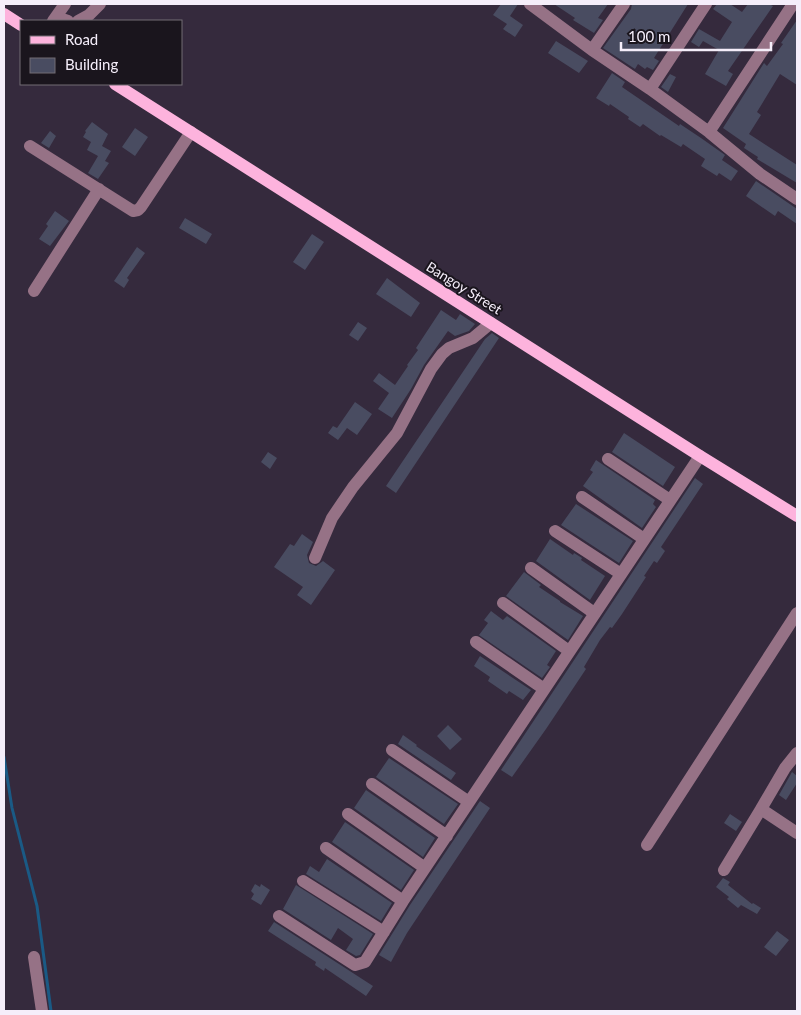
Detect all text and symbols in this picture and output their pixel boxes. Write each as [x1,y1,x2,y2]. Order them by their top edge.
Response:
legend [20,20,182,85]
scale bar [621,20,771,52]
text: 100 m [628,27,670,45]
text: Road [65,30,98,48]
text: Building [65,55,118,73]
street label: Bangoy Street [423,258,505,318]

